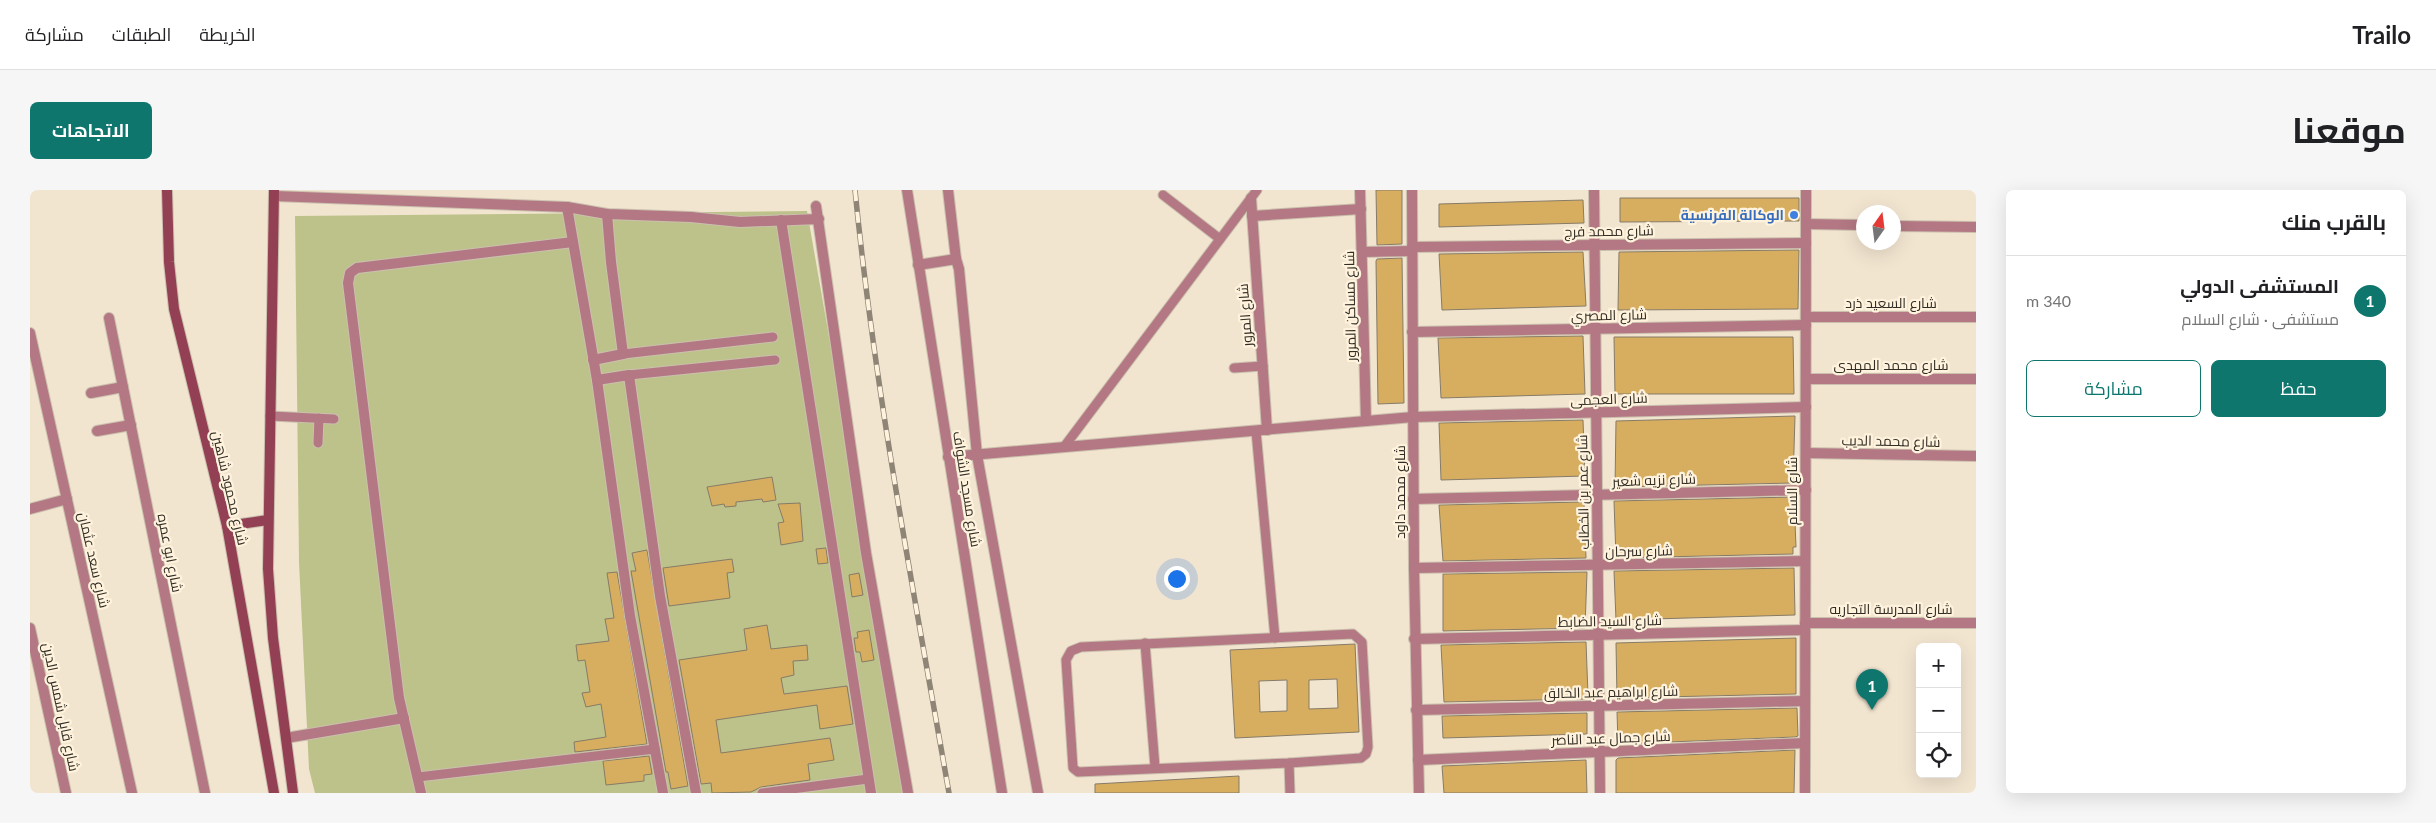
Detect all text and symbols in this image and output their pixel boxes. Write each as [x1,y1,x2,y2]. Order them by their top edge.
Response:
text: Trailo [2352,20,2411,49]
text: مشاركة [25,23,84,45]
text: الطبقات [112,23,171,45]
text: الخريطة [199,23,256,45]
button: الاتجاهات [30,102,152,159]
text: موقعنا [2292,108,2406,150]
north arrow [1856,205,1901,250]
place label: الوكالة الفرنسية [1681,206,1784,224]
marker: الوكالة الفرنسية [1788,209,1800,221]
text: بالقرب منك [2282,209,2386,234]
street label: شارع محمد فرج [1564,221,1654,241]
street label: شارع مساكن المرور [1340,251,1360,362]
text: المستشفى الدولي [2180,274,2339,297]
street label: شارع المرور [1234,283,1256,348]
text: 340 m [2026,291,2071,310]
text: 1 [2365,291,2375,310]
street label: شارع السعيد ذرد [1845,294,1937,312]
street label: شارع المصري [1571,305,1647,328]
text: مستشفى · شارع السلام [2181,309,2339,328]
street label: شارع محمد المهدى [1834,356,1949,374]
button: مشاركة [2026,360,2201,417]
button: حفظ [2211,360,2386,417]
street label: شارع العجمى [1570,389,1648,409]
street label: شارع محمود شاهين [208,429,252,547]
street label: شارع مسجد الشواف [949,430,985,548]
street label: شارع محمد الديب [1841,431,1941,451]
street label: شارع عمر بن الخطاب [1573,434,1593,550]
street label: شارع محمد داود [1391,445,1409,539]
street label: شارع السلام [1783,457,1802,525]
street label: شارع نزيه شعير [1611,470,1696,490]
street label: شارع سعد عثمان [74,510,114,610]
street label: شارع ابو عمره [154,512,186,594]
street label: شارع سرحان [1605,541,1673,561]
your location [1164,566,1190,592]
street label: شارع المدرسة التجاريه [1829,600,1953,618]
street label: شارع السيد الضابط [1558,611,1662,631]
street label: شارع قابل شمس الدين [39,641,83,773]
map controls [1916,643,1961,778]
button: + [1916,643,1961,688]
pin: 1 [1856,669,1888,710]
street label: شارع ابراهيم عبد الخالق [1544,682,1678,703]
button: − [1916,688,1961,733]
street label: شارع جمال عبد الناصر [1550,727,1671,749]
button: locate [1916,733,1961,778]

